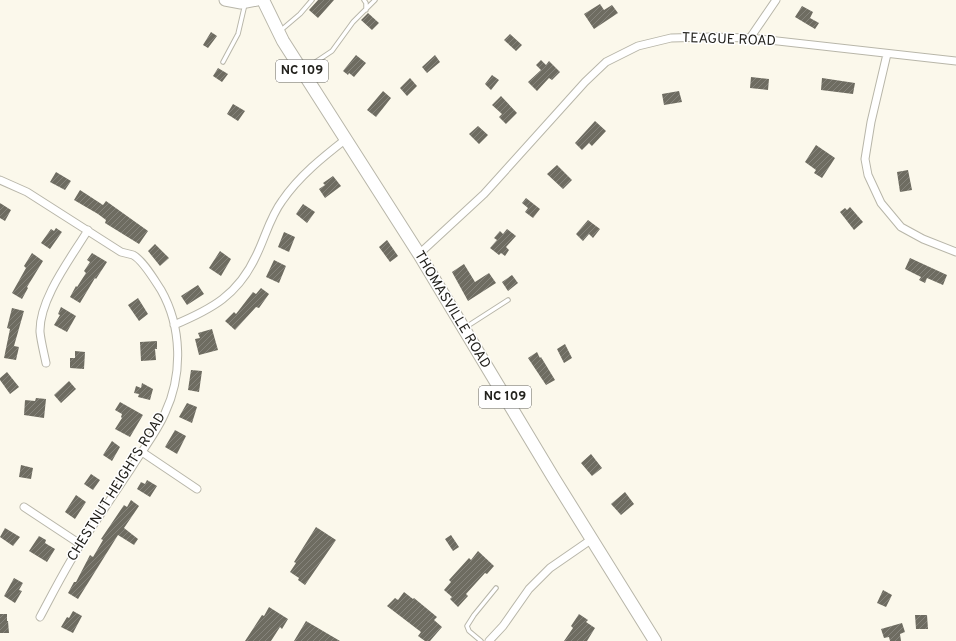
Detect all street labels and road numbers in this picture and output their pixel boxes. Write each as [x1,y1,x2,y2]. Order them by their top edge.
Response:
street label: TEAGUE ROAD [682,30,776,50]
road number: NC 109 [276,60,328,82]
street label: THOMASVILLE ROAD [410,248,494,372]
road number: NC 109 [479,386,531,408]
street label: CHESTNUT HEIGHTS ROAD [64,409,170,565]

